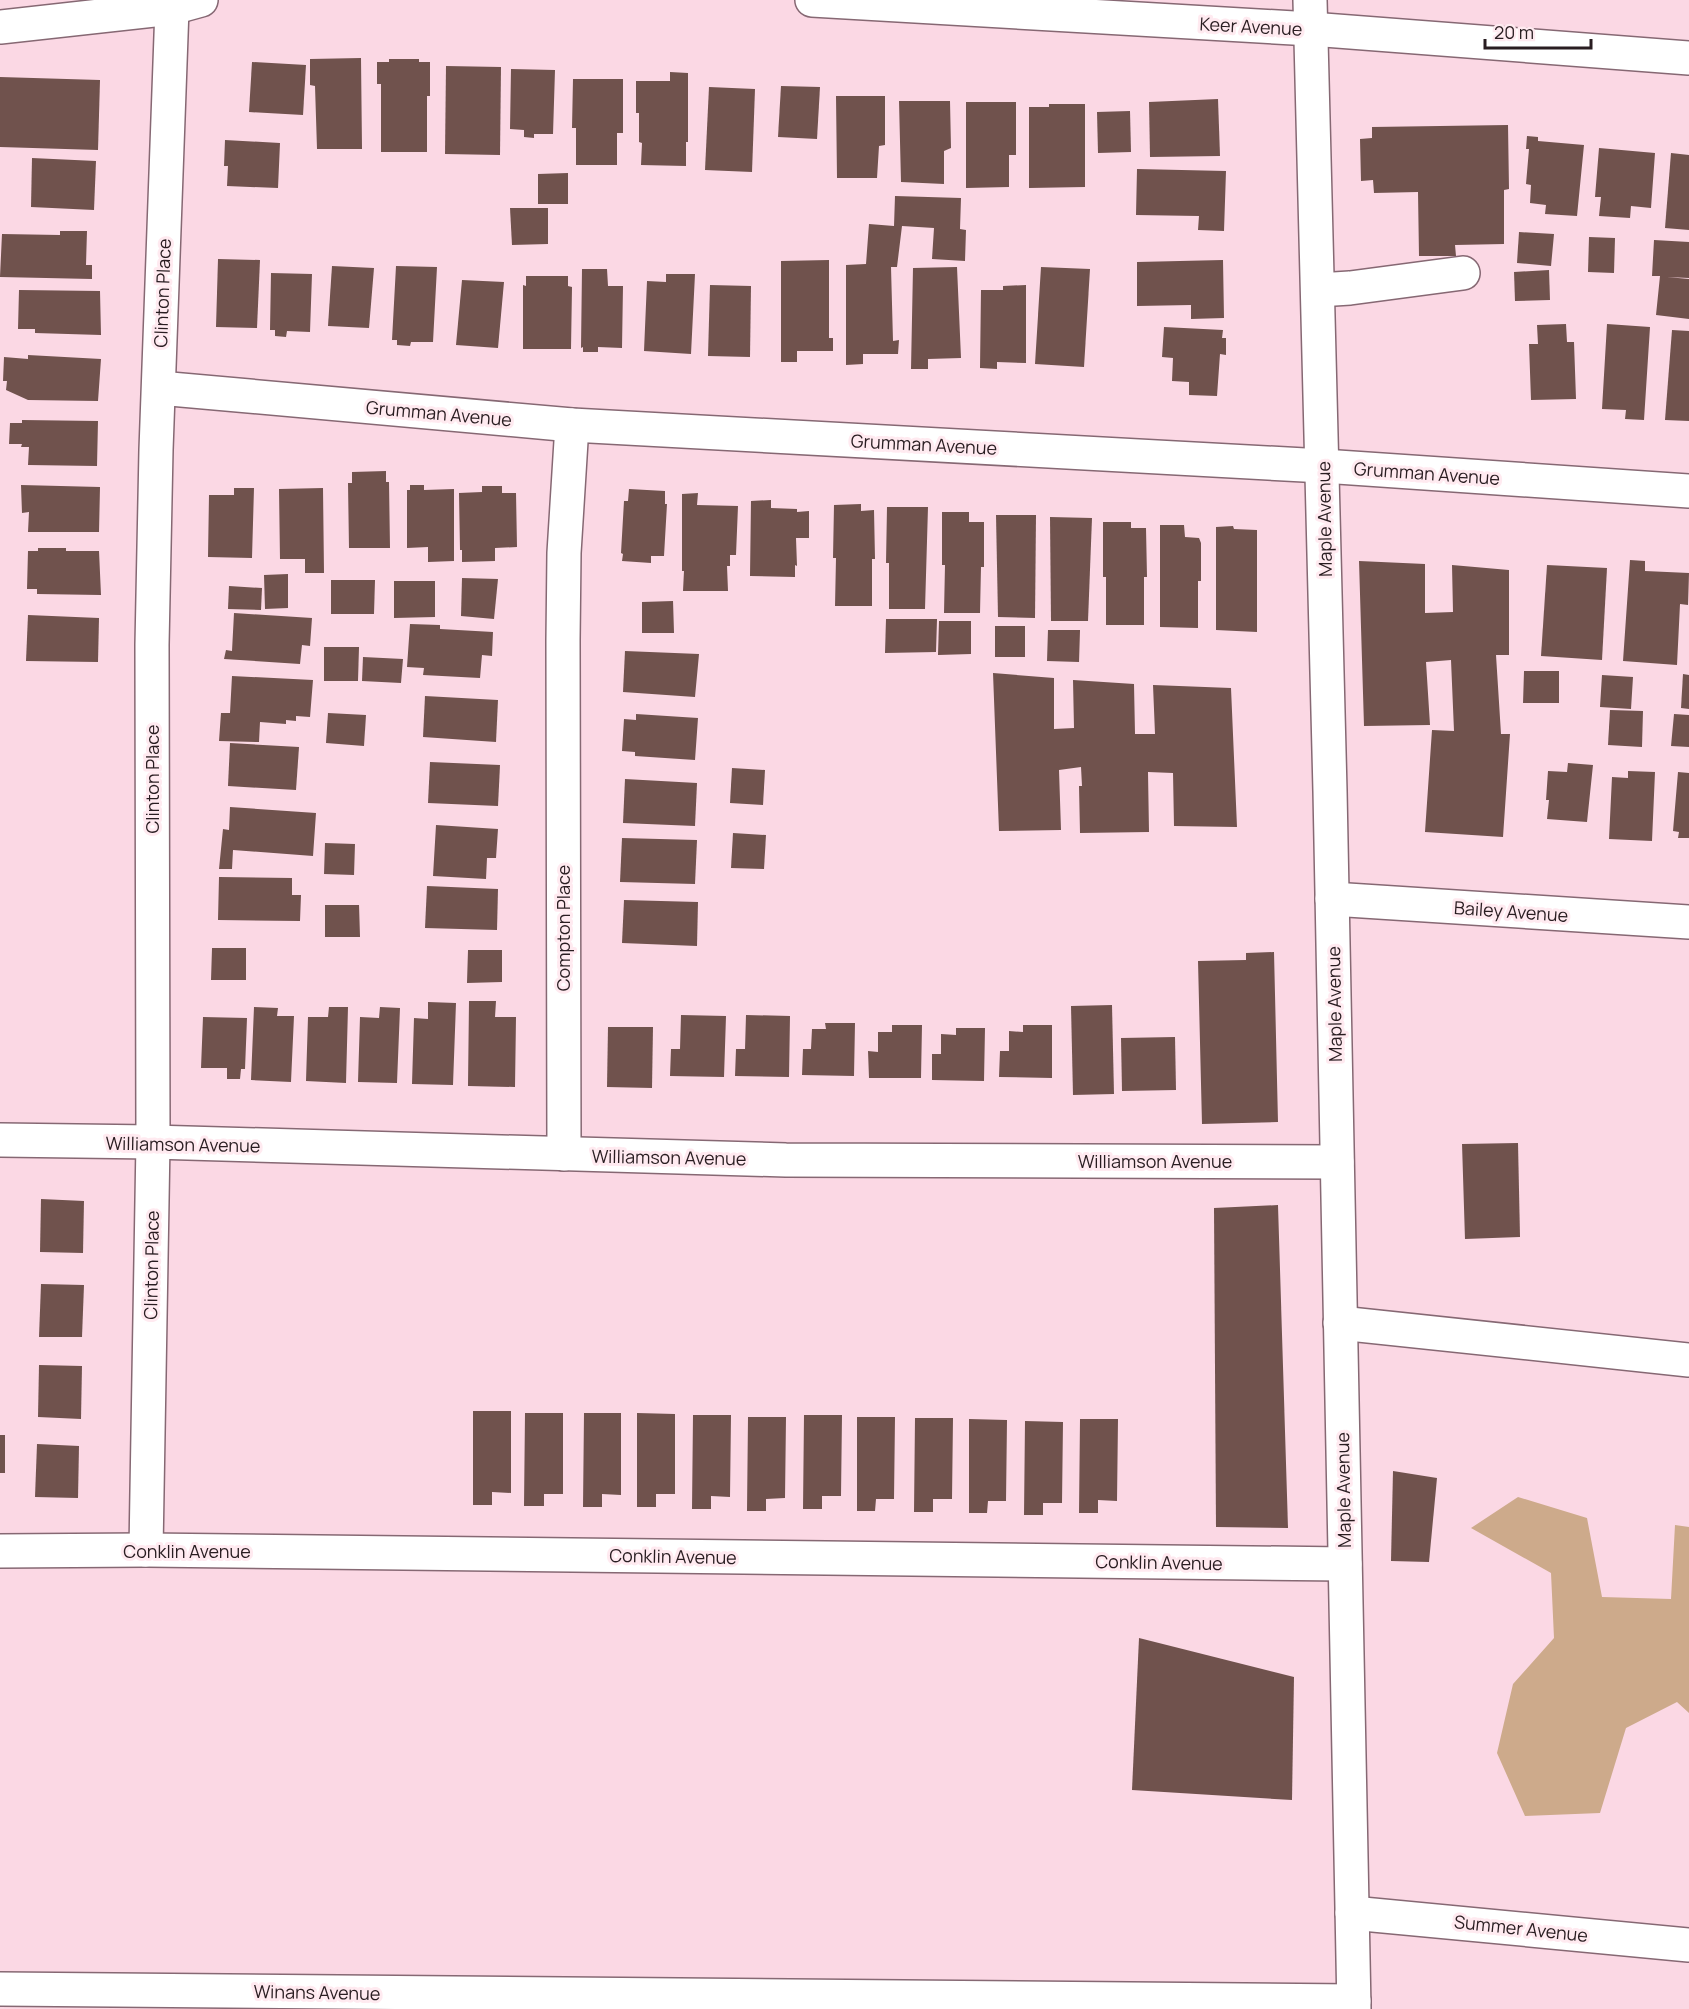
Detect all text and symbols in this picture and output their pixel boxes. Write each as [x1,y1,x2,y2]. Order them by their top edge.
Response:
street label: Keer Avenue [1199,11,1303,41]
scale bar [1485,12,1592,50]
text: 20 m [1494,20,1534,44]
street label: Clinton Place [148,238,176,348]
street label: Grumman Avenue [365,395,513,431]
street label: Grumman Avenue [850,428,998,460]
street label: Grumman Avenue [1353,456,1501,490]
street label: Maple Avenue [1311,461,1337,577]
street label: Clinton Place [140,724,164,834]
street label: Compton Place [551,865,575,991]
street label: Bailey Avenue [1453,895,1569,927]
street label: Maple Avenue [1321,946,1347,1062]
street label: Williamson Avenue [106,1131,260,1157]
street label: Williamson Avenue [592,1144,746,1170]
street label: Williamson Avenue [1078,1149,1232,1173]
street label: Clinton Place [138,1210,164,1320]
street label: Maple Avenue [1330,1432,1356,1548]
street label: Conklin Avenue [123,1539,251,1563]
street label: Conklin Avenue [609,1543,737,1569]
street label: Conklin Avenue [1095,1549,1223,1575]
street label: Summer Avenue [1453,1909,1589,1947]
street label: Winans Avenue [253,1979,381,2005]

